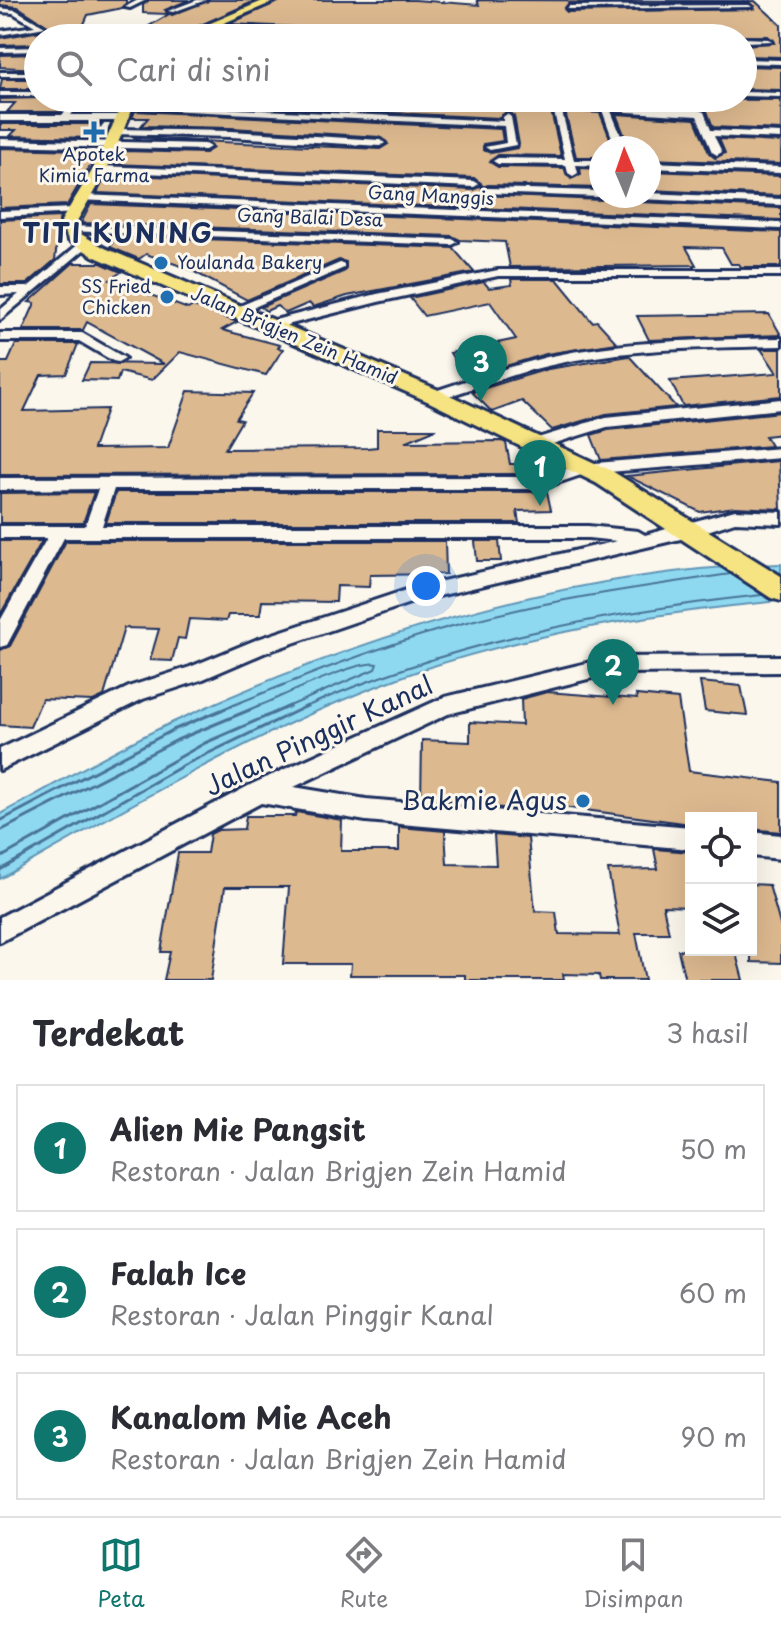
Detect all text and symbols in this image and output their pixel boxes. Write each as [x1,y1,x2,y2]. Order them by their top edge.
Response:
search box [24,24,757,112]
icon: search [52,46,96,90]
text: Cari di sini [116,46,271,91]
marker: Apotek Kimia Farma [85,123,103,141]
north arrow [589,136,661,208]
place label: Apotek Kimia Farma [39,140,149,188]
street label: Gang Manggis [367,178,495,211]
street label: Gang Balai Desa [237,200,384,233]
district label: TITI KUNING [22,213,214,252]
place label: Youlanda Bakery [177,248,322,275]
marker: Youlanda Bakery [152,254,170,272]
place label: SS Fried Chicken [81,272,151,320]
street label: Jalan Brigjen Zein Hamid [187,279,402,390]
marker: SS Fried Chicken [158,288,176,306]
pin: 3 [455,335,507,401]
pin: 1 [514,440,566,506]
your location [406,566,446,606]
pin: 2 [587,639,639,705]
street label: Jalan Pinggir Kanal [198,665,439,805]
place label: Bakmie Agus [401,780,567,819]
marker: Bakmie Agus [574,792,592,810]
map controls [685,812,757,956]
button: locate [685,812,757,884]
button: layers [685,884,757,956]
text: Terdekat [32,1006,184,1058]
text: 3 hasil [666,1013,749,1052]
text: Alien Mie Pangsit [110,1106,366,1151]
text: 1 [54,1129,66,1168]
text: 50 m [680,1129,747,1168]
text: Restoran · Jalan Brigjen Zein Hamid [110,1151,567,1190]
text: Falah Ice [110,1250,246,1295]
text: 2 [51,1273,69,1312]
text: 60 m [679,1273,747,1312]
text: Restoran · Jalan Pinggir Kanal [110,1295,494,1334]
text: Kanalom Mie Aceh [110,1394,392,1439]
text: 3 [51,1417,69,1456]
text: 90 m [680,1417,747,1456]
text: Restoran · Jalan Brigjen Zein Hamid [110,1439,567,1478]
tab: Peta [97,1533,145,1614]
tab: Rute [340,1533,388,1614]
tab: Disimpan [583,1533,684,1614]

